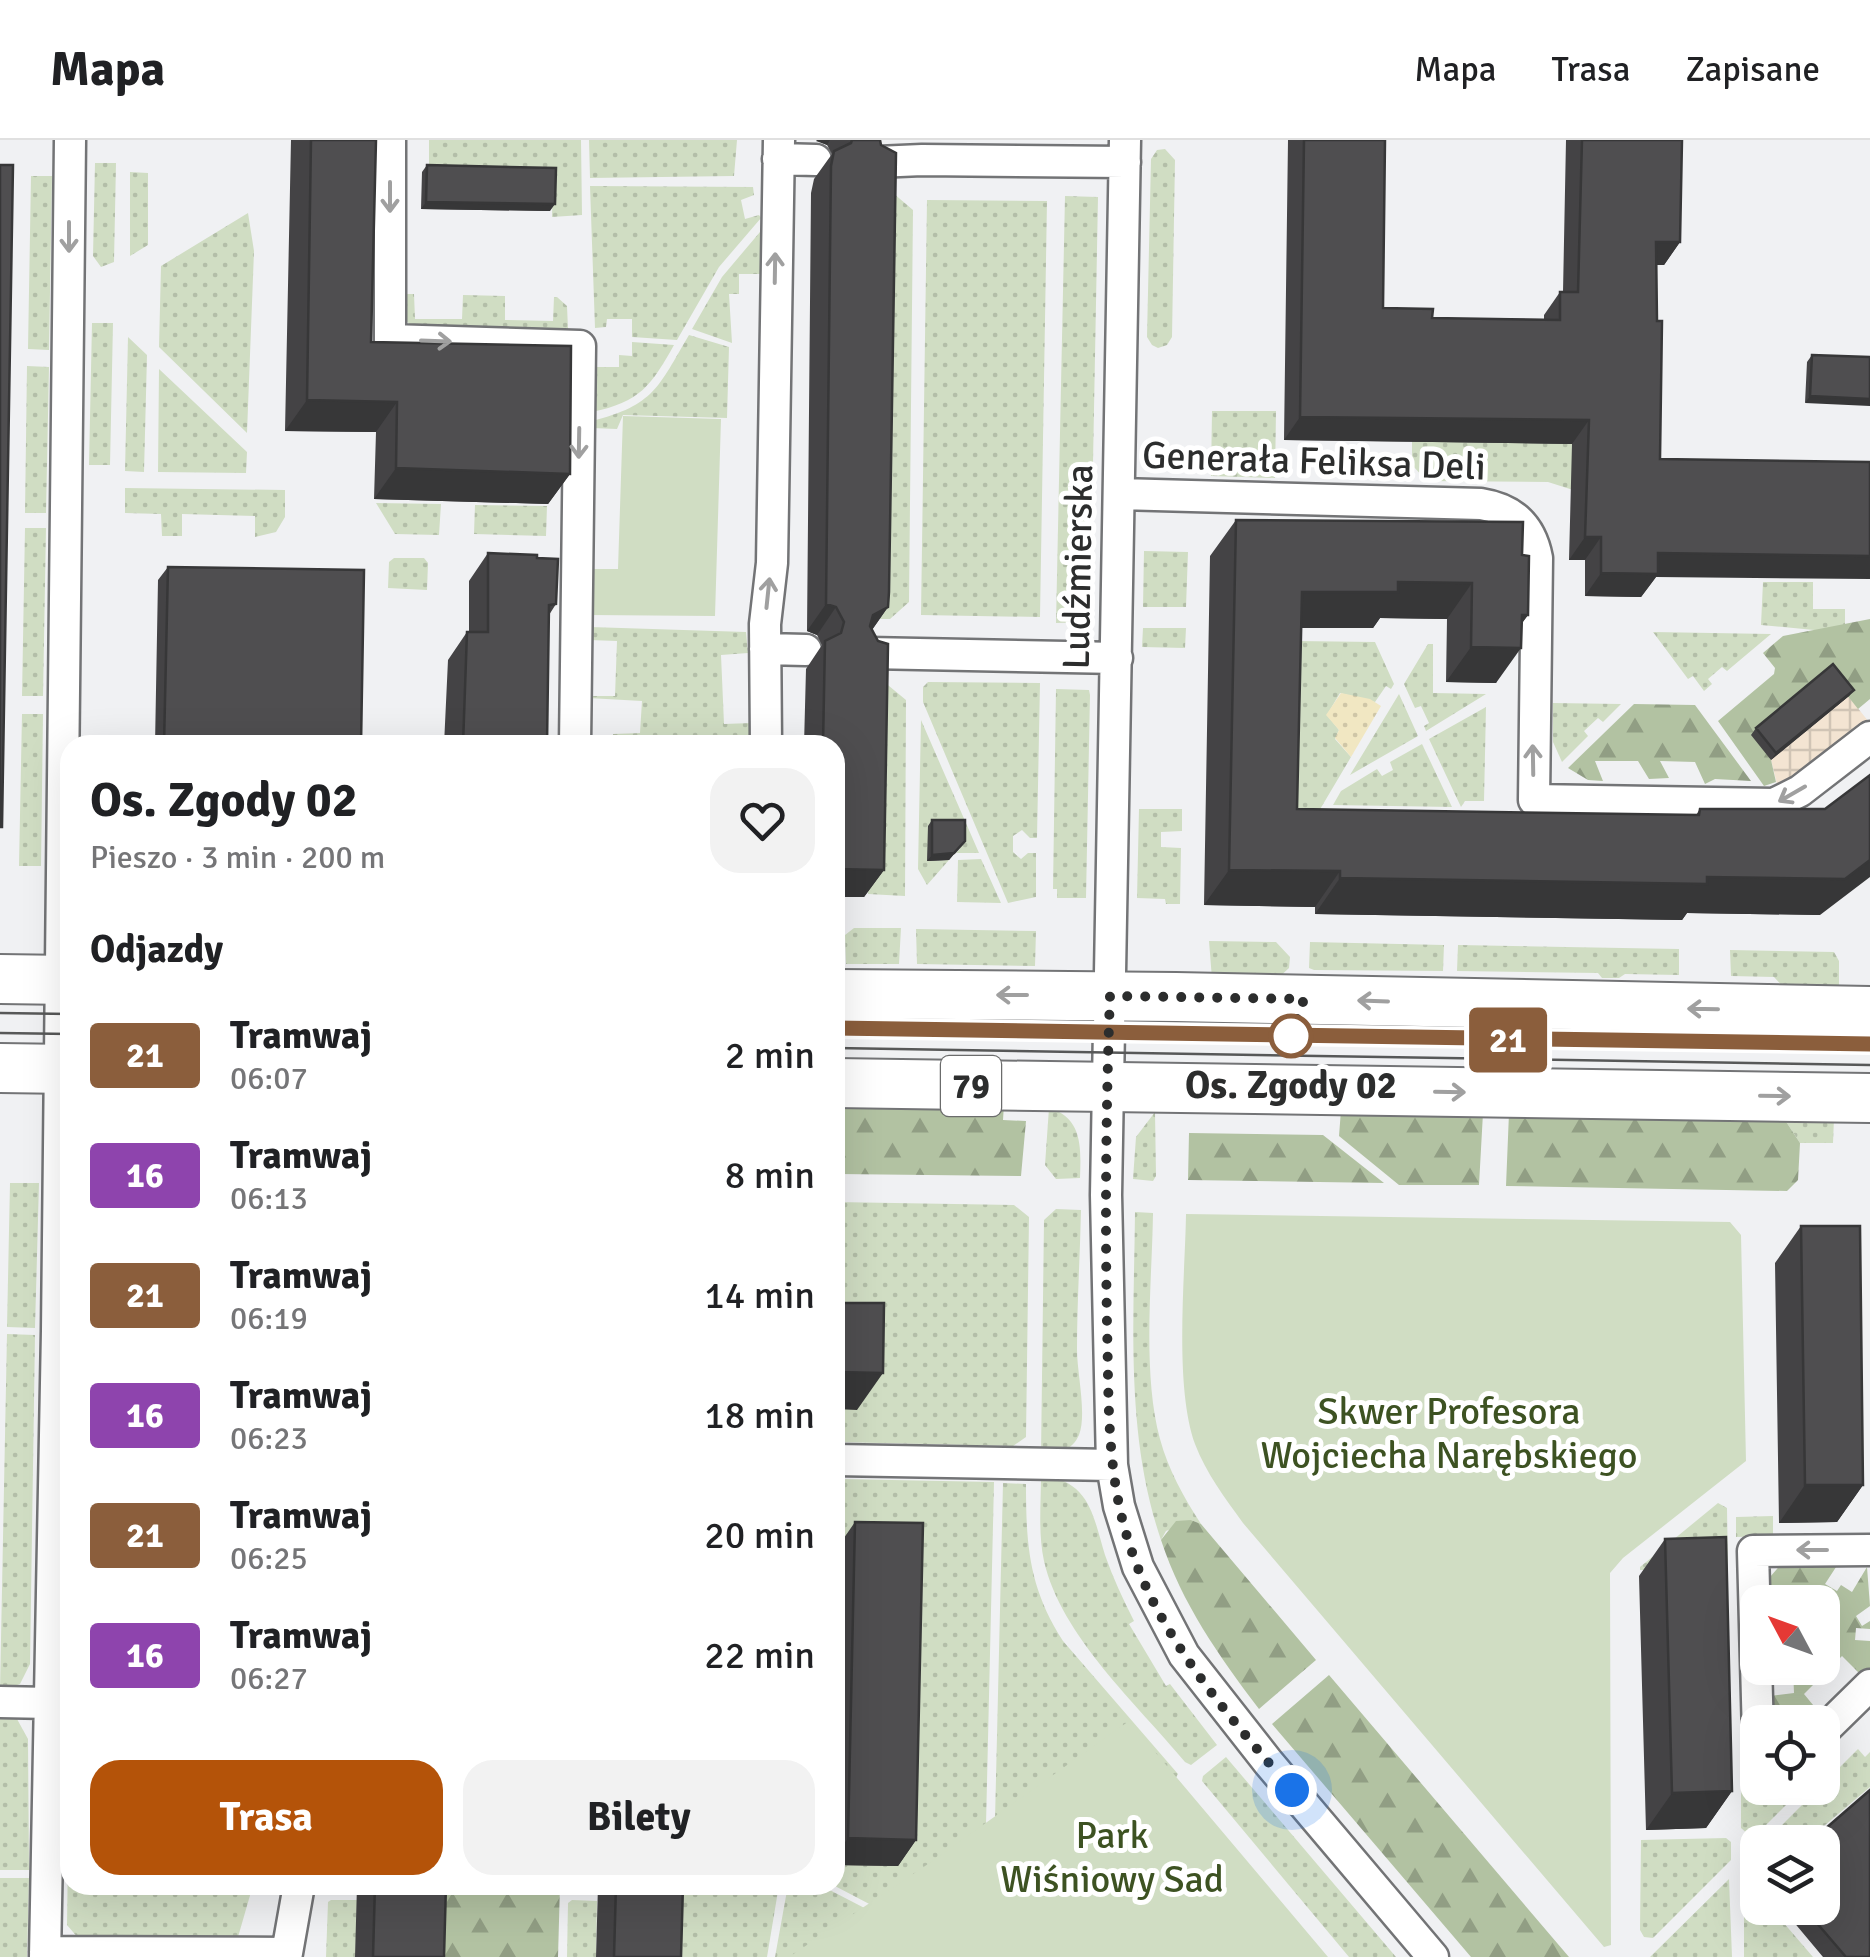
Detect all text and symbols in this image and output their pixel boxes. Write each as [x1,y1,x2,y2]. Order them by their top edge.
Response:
text: Mapa [50,40,165,99]
text: Mapa [1414,48,1496,91]
text: Trasa [1551,48,1630,91]
text: Zapisane [1685,48,1820,91]
one-way arrow [380,180,400,213]
one-way arrow [60,221,79,253]
one-way arrow [766,253,784,286]
one-way arrow [420,332,452,351]
one-way arrow [570,426,588,459]
street label: Generała Feliksa Deli [1141,432,1487,490]
street label: Ludźmierska [1053,464,1103,670]
one-way arrow [759,578,778,610]
one-way arrow [1524,745,1543,777]
button: heart [710,768,815,873]
text: Os. Zgody 02 [90,771,358,830]
one-way arrow [1778,785,1807,805]
text: Pieszo · 3 min · 200 m [90,838,385,877]
text: Odjazdy [90,926,223,973]
one-way arrow [997,986,1030,1004]
one-way arrow [1357,992,1389,1011]
one-way arrow [1687,999,1719,1018]
line badge: 21 [1463,1008,1553,1072]
text: Tramwaj [230,1012,372,1059]
marker: Os. Zgody 02 [1270,1015,1312,1057]
text: 21 [1489,1019,1527,1062]
text: 2 min [725,1032,815,1079]
text: 21 [126,1034,164,1077]
road number: 79 [941,1056,1001,1116]
text: 06:07 [230,1059,308,1098]
place label: Os. Zgody 02 [1185,1062,1397,1109]
one-way arrow [1434,1082,1466,1102]
one-way arrow [1759,1087,1791,1106]
text: Tramwaj [230,1132,372,1179]
text: 8 min [725,1152,815,1199]
text: 16 [126,1154,164,1197]
text: 06:13 [230,1179,308,1218]
text: Tramwaj [230,1252,372,1299]
text: 14 min [704,1272,815,1319]
text: 21 [126,1274,164,1317]
text: 06:19 [230,1299,308,1338]
text: Tramwaj [230,1372,372,1419]
park label: Skwer Profesora Wojciecha Narębskiego [1261,1388,1637,1479]
text: 18 min [704,1392,815,1439]
text: 16 [126,1394,164,1437]
text: 06:23 [230,1419,308,1458]
text: Tramwaj [230,1492,372,1539]
text: 20 min [704,1512,815,1559]
text: 21 [126,1514,164,1557]
text: 06:25 [230,1539,308,1578]
one-way arrow [1796,1540,1828,1560]
north arrow [1740,1585,1840,1685]
map controls [1740,1585,1840,1925]
text: Tramwaj [230,1612,372,1659]
text: 22 min [704,1632,815,1679]
text: 16 [126,1634,164,1677]
text: 06:27 [230,1659,308,1698]
button: locate [1740,1705,1840,1805]
button: Trasa [90,1760,443,1875]
button: Bilety [463,1760,815,1875]
your location [1267,1765,1317,1815]
park label: Park Wiśniowy Sad [1000,1812,1224,1903]
button: layers [1740,1825,1840,1925]

